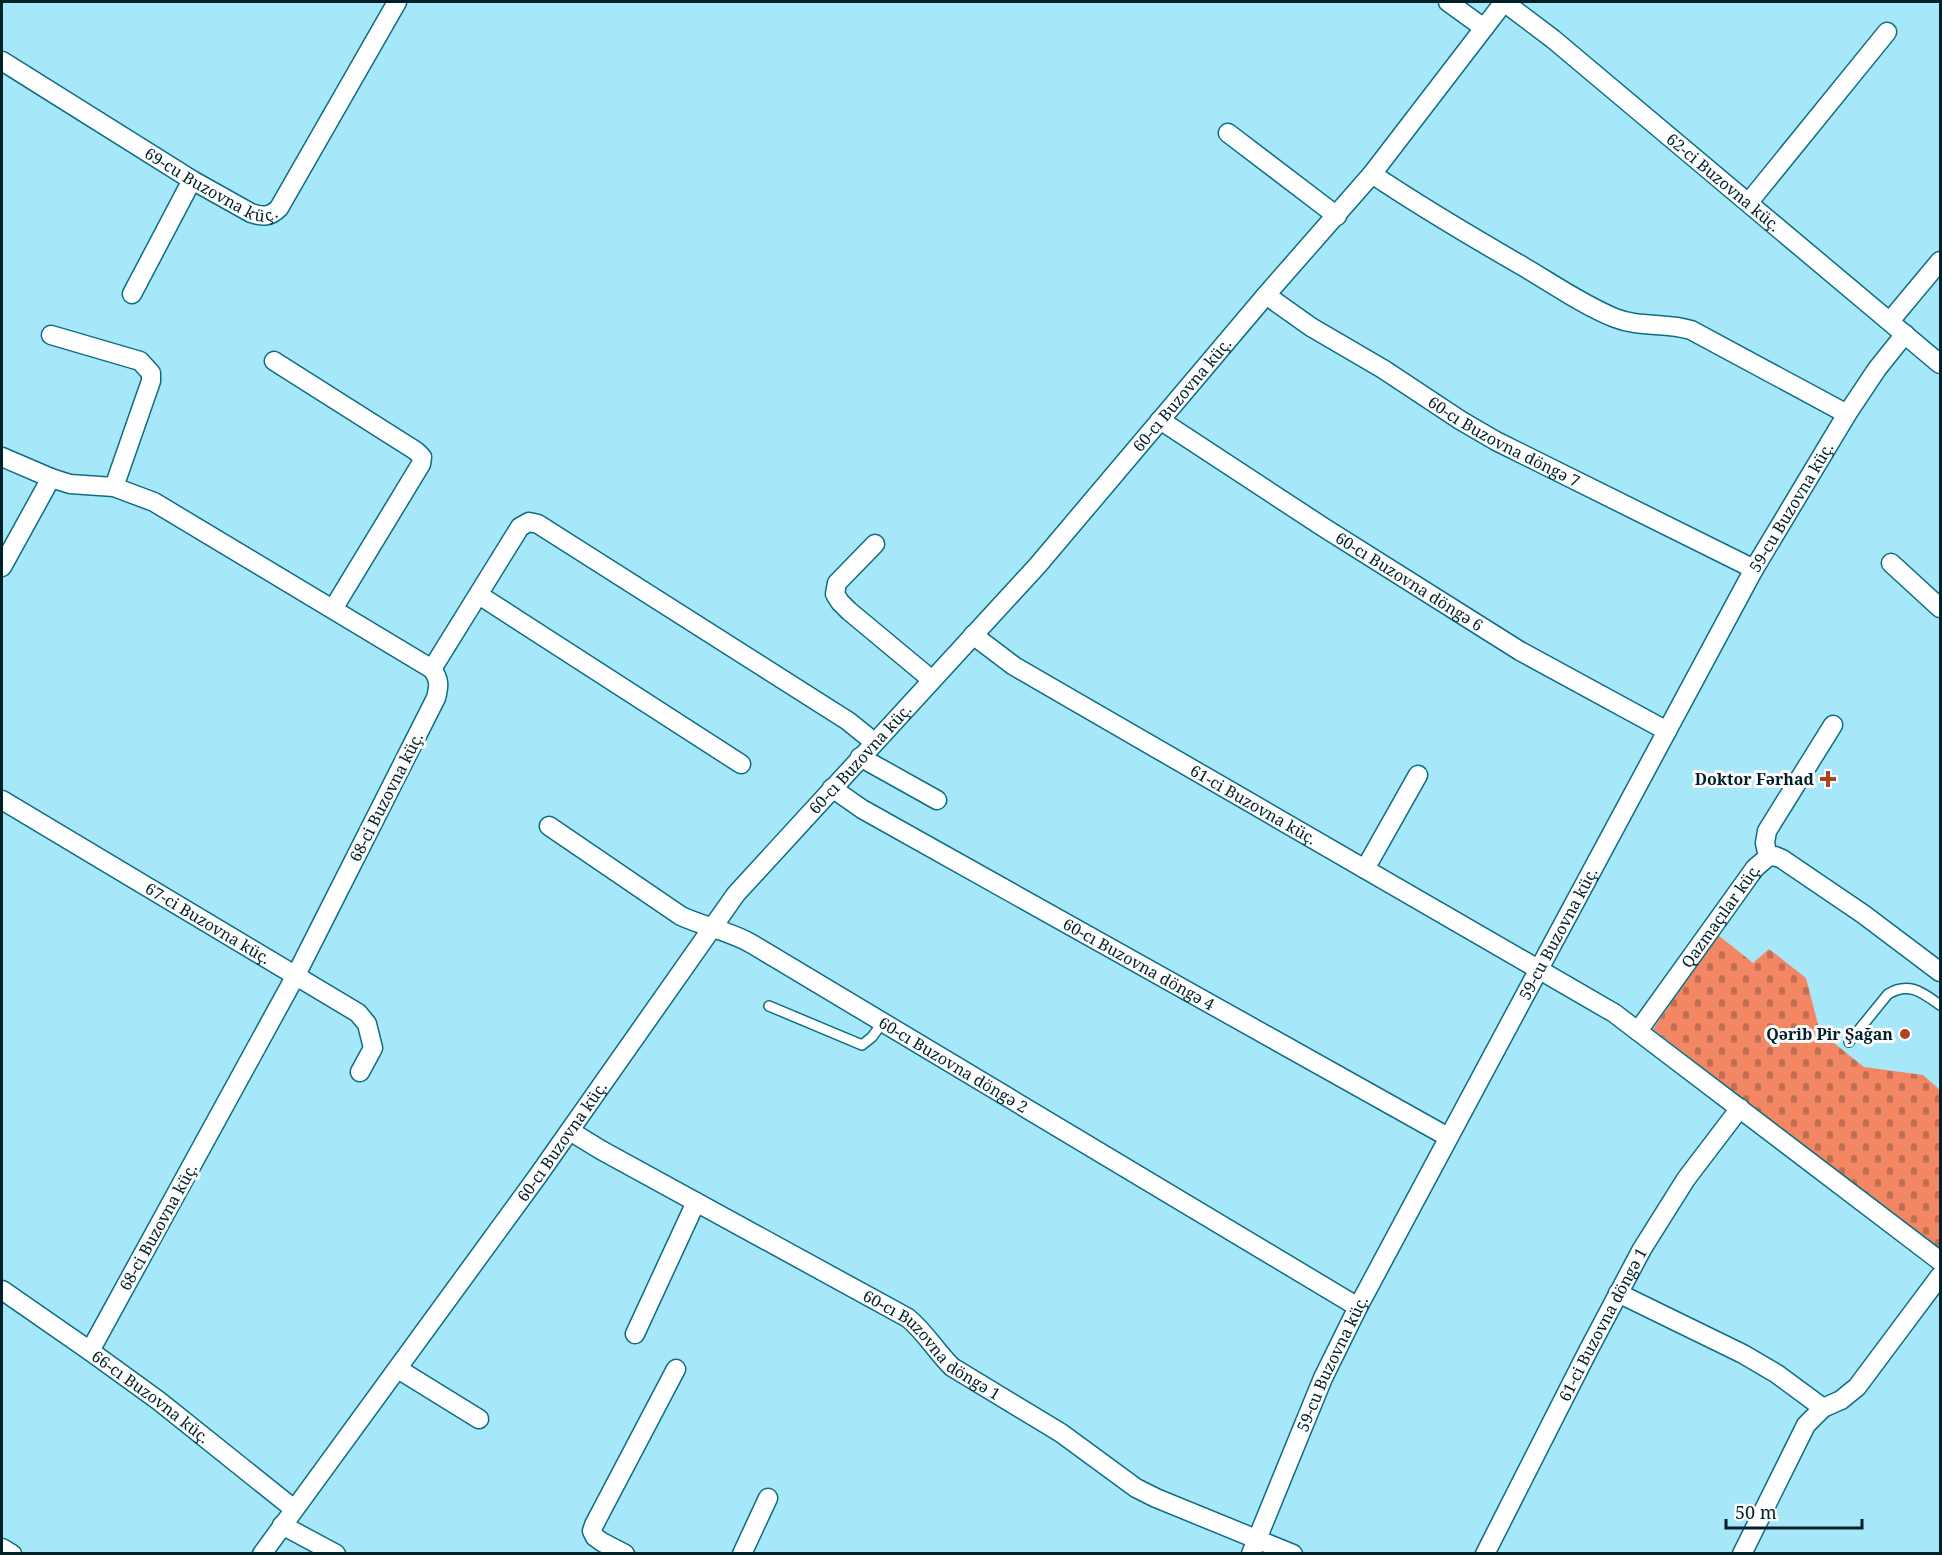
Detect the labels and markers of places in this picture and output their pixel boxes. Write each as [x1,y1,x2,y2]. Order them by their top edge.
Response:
place label: Doktor Fərhad [1695,768,1815,790]
marker: Doktor Fərhad [1819,770,1837,788]
place label: Qərib Pir Şağan [1766,1023,1893,1045]
marker: Qərib Pir Şağan [1898,1027,1912,1041]

